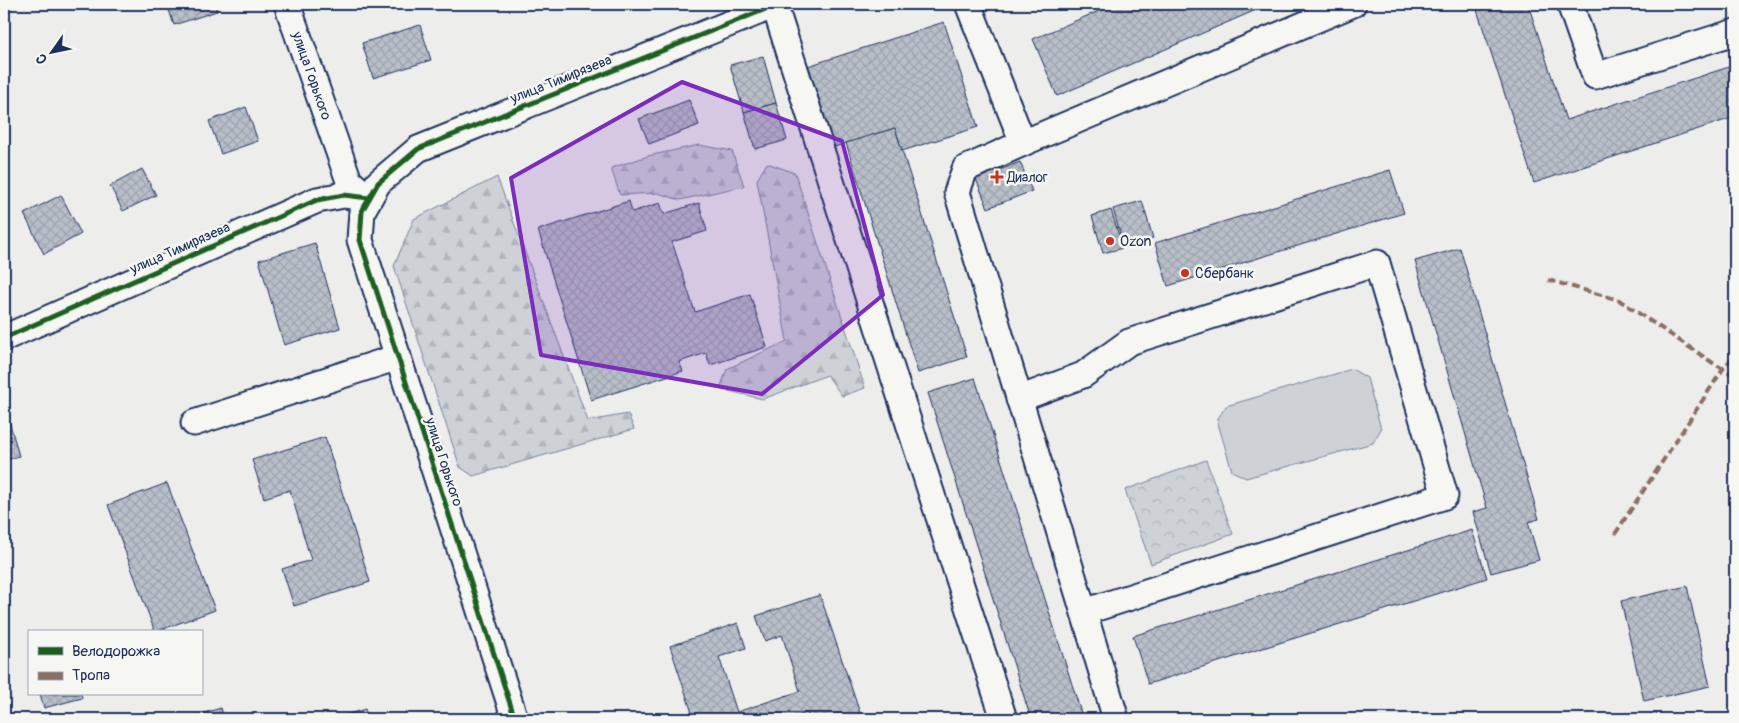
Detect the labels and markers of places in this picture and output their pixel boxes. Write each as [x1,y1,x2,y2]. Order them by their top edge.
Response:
place label: Диалог [1006,169,1048,186]
marker: Диалог [991,171,1003,183]
place label: Ozon [1120,233,1152,250]
marker: Ozon [1104,235,1116,247]
place label: Сбербанк [1195,265,1254,282]
marker: Сбербанк [1179,267,1191,279]

